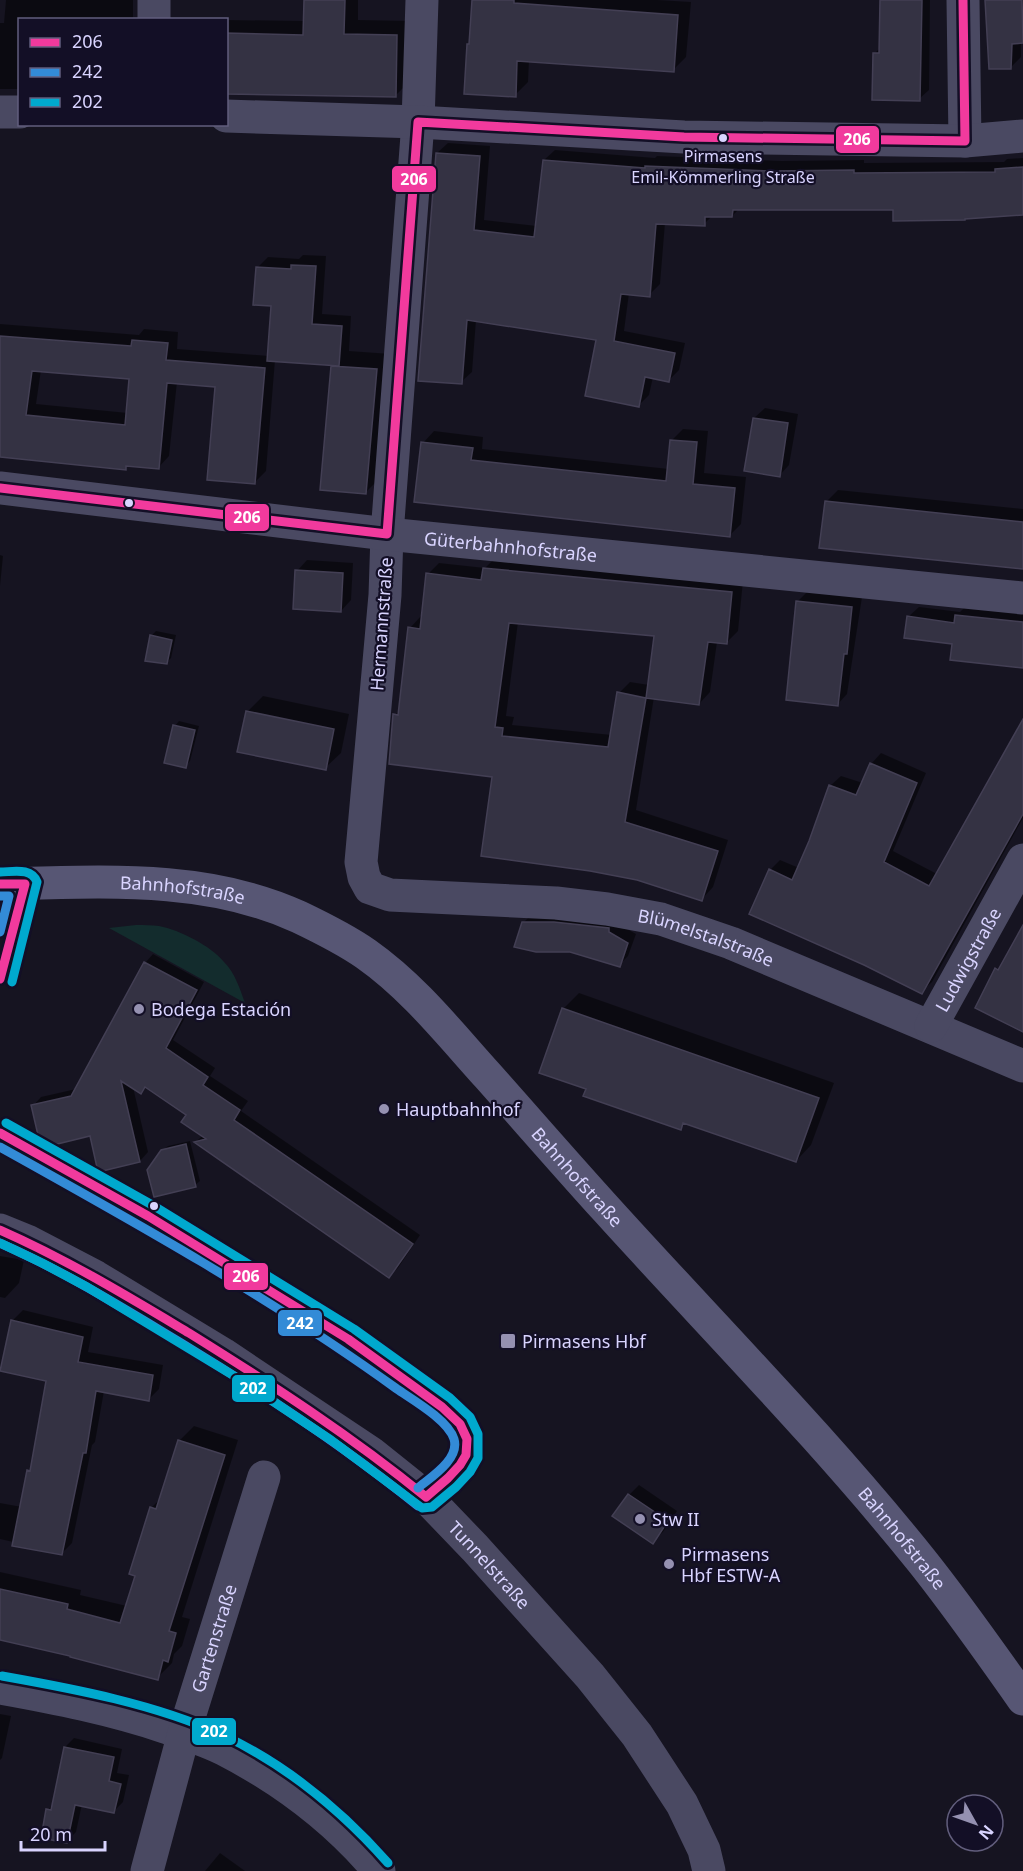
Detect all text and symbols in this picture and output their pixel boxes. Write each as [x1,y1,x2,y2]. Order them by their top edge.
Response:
legend [18,18,228,126]
text: 206 [72,29,103,53]
text: 242 [72,59,103,83]
text: 202 [72,89,103,113]
line badge: 206 [835,125,880,154]
text: 206 [843,128,871,150]
marker: Pirmasens Emil-Kömmerling Straße [717,132,729,144]
place label: Pirmasens Emil-Kömmerling Straße [631,145,815,188]
line badge: 206 [391,165,437,193]
text: 206 [400,168,428,190]
unlabelled marker [123,497,135,509]
line badge: 206 [224,503,270,532]
text: 206 [233,506,261,528]
street label: Güterbahnhofstraße [423,526,598,567]
street label: Hermannstraße [364,556,398,692]
street label: Bahnhofstraße [120,870,248,909]
street label: Blümelstalstraße [636,903,778,972]
street label: Ludwigstraße [929,903,1006,1016]
place label: Bodega Estación [151,997,291,1021]
marker: Bodega Estación [132,1002,146,1016]
place label: Hauptbahnhof [396,1097,521,1121]
marker: Hauptbahnhof [377,1102,391,1116]
street label: Bahnhofstraße [527,1122,628,1232]
unlabelled marker [148,1200,160,1212]
line badge: 206 [223,1262,269,1291]
text: 206 [232,1265,260,1287]
line badge: 242 [277,1309,323,1337]
text: 242 [286,1312,314,1334]
place label: Pirmasens Hbf [522,1329,647,1353]
marker: Pirmasens Hbf [499,1332,517,1350]
line badge: 202 [231,1374,276,1403]
text: 202 [239,1377,267,1399]
street label: Bahnhofstraße [853,1482,952,1594]
place label: Stw II [652,1507,699,1531]
marker: Stw II [633,1512,647,1526]
street label: Tunnelstraße [443,1516,536,1614]
place label: Pirmasens Hbf ESTW-A [681,1542,781,1587]
marker: Pirmasens Hbf ESTW-A [662,1557,676,1571]
street label: Gartenstraße [185,1581,242,1696]
line badge: 202 [191,1717,237,1746]
text: 202 [200,1720,228,1742]
north arrow [945,1793,1005,1853]
scale bar [21,1814,105,1852]
text: N [974,1821,999,1845]
text: 20 m [30,1822,72,1846]

